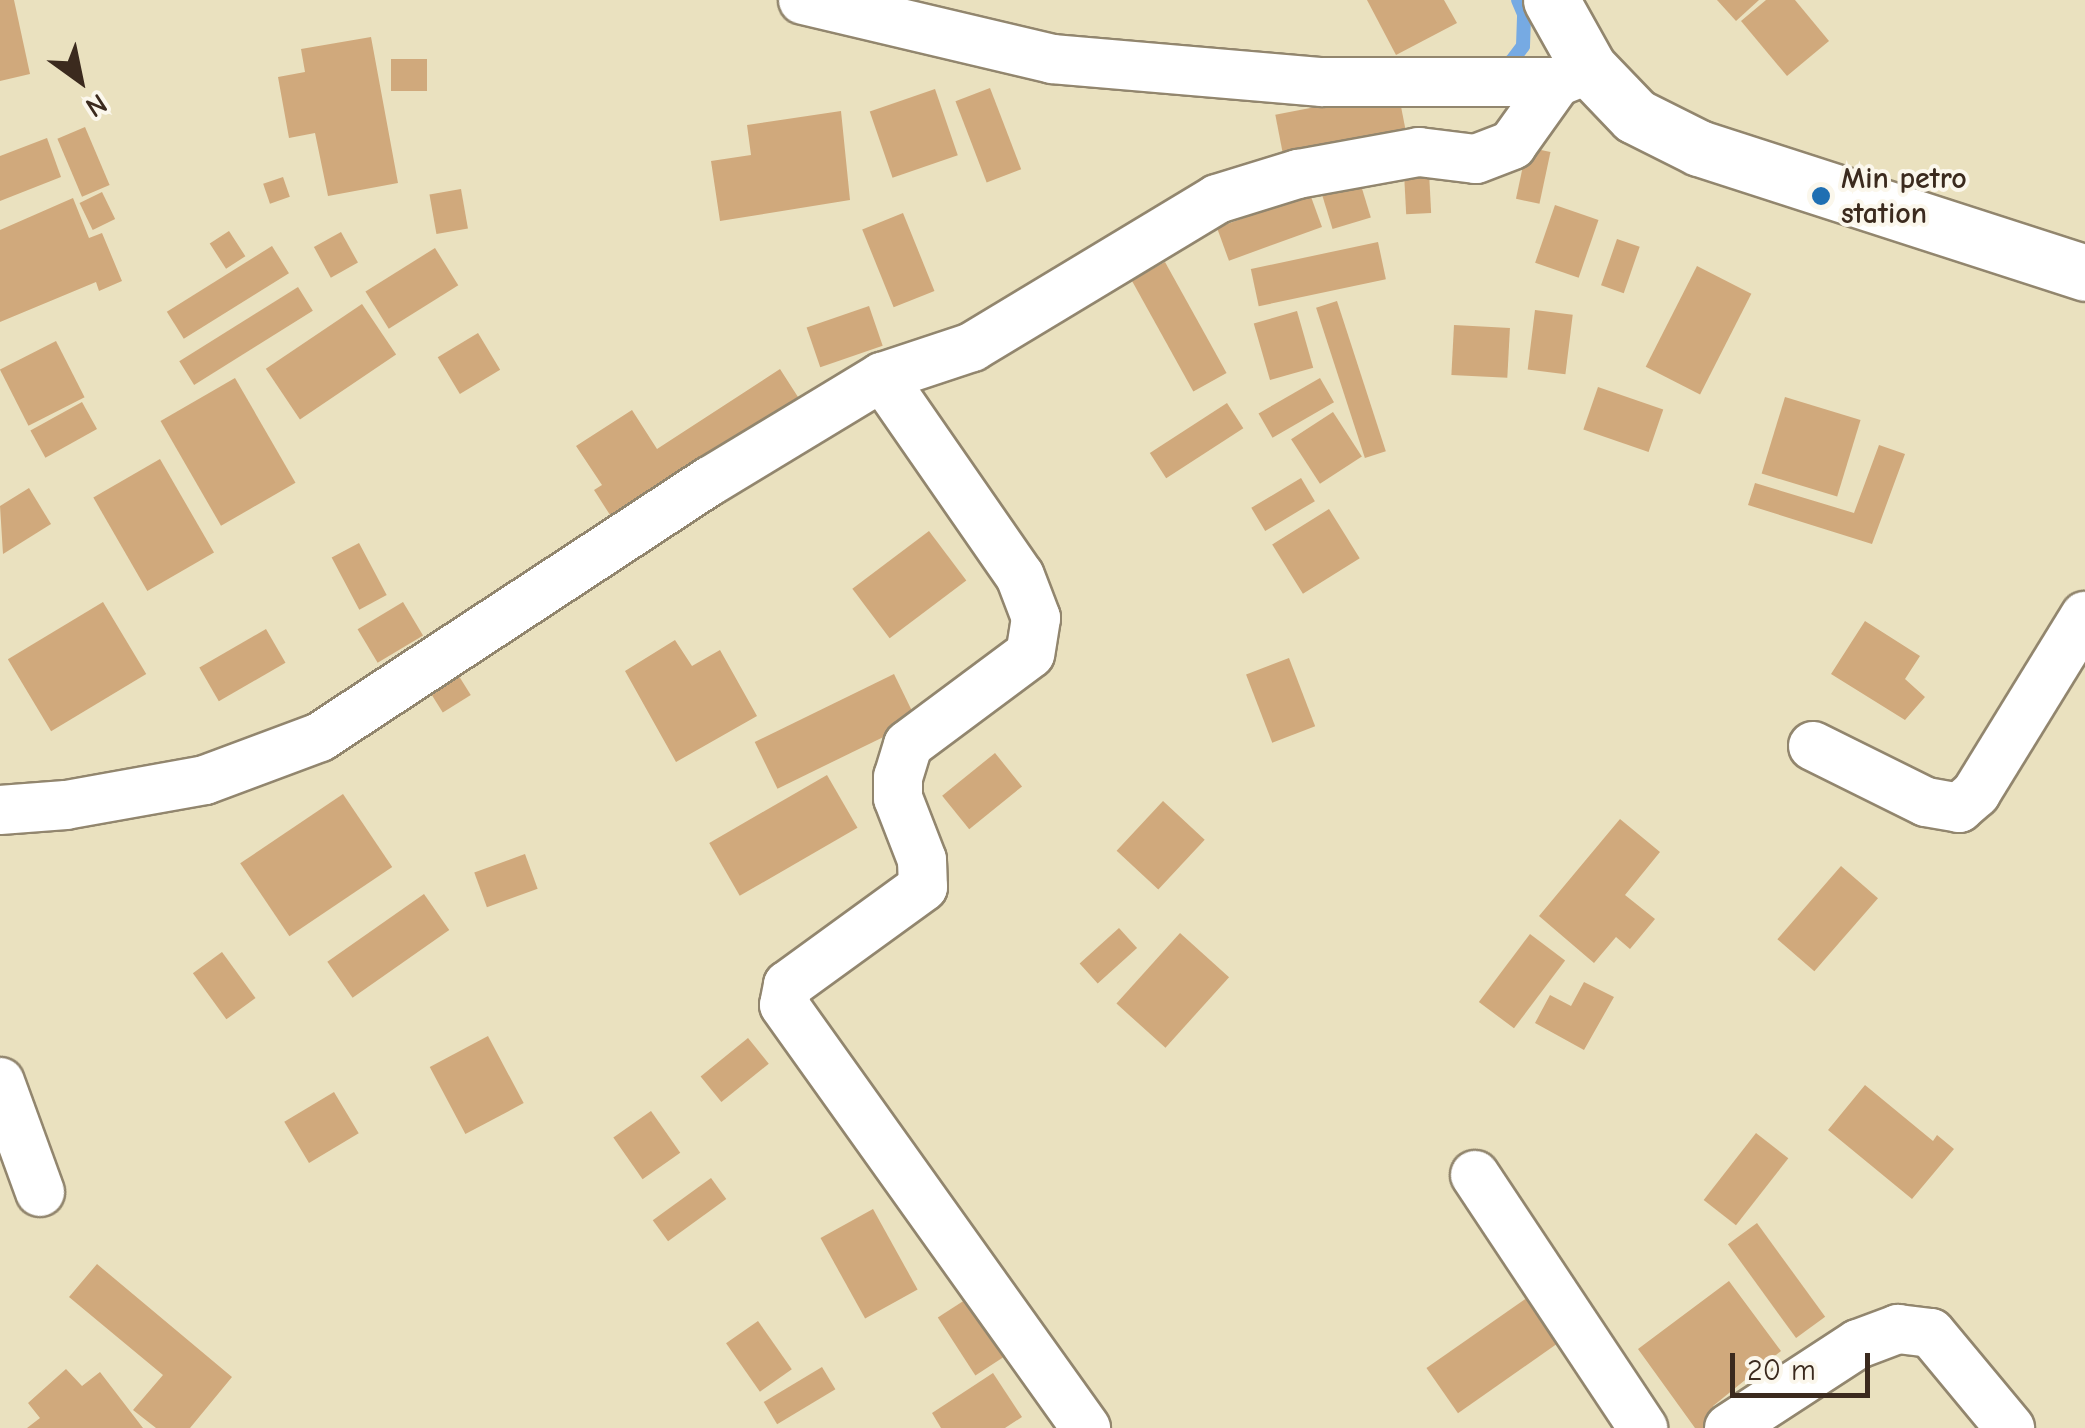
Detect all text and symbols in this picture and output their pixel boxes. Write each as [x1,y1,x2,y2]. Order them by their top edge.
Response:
north arrow [30,30,130,130]
text: N [80,87,113,124]
place label: Min petro station [1841,161,1967,232]
marker: Min petro station [1810,185,1832,207]
scale bar [1735,1333,1875,1395]
text: 20 m [1747,1353,1816,1388]

